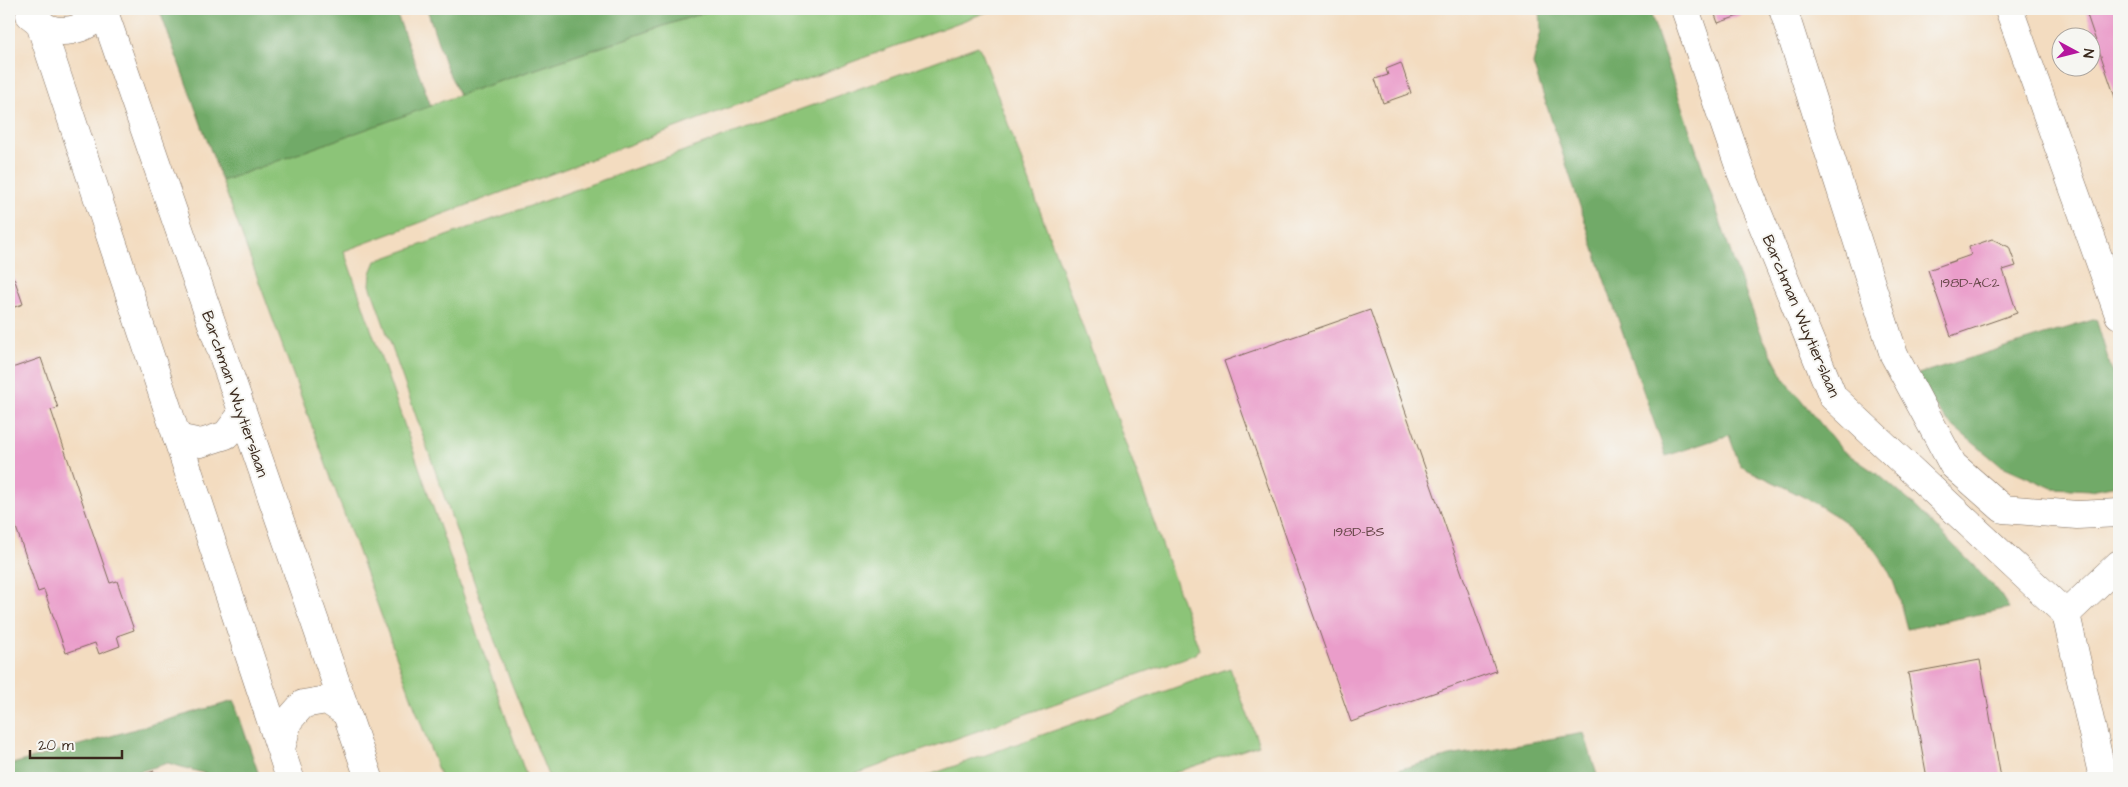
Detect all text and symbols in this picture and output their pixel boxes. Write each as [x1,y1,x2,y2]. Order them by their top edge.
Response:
north arrow [2050,28,2100,78]
text: N [2077,48,2098,59]
street label: Barchman Wuytierslaan [1756,231,1845,401]
house number: 198D-AC2 [1940,273,2000,293]
street label: Barchman Wuytierslaan [195,308,274,480]
house number: 198D-BS [1333,522,1385,542]
scale bar [30,727,122,759]
text: 20 m [38,735,74,756]

